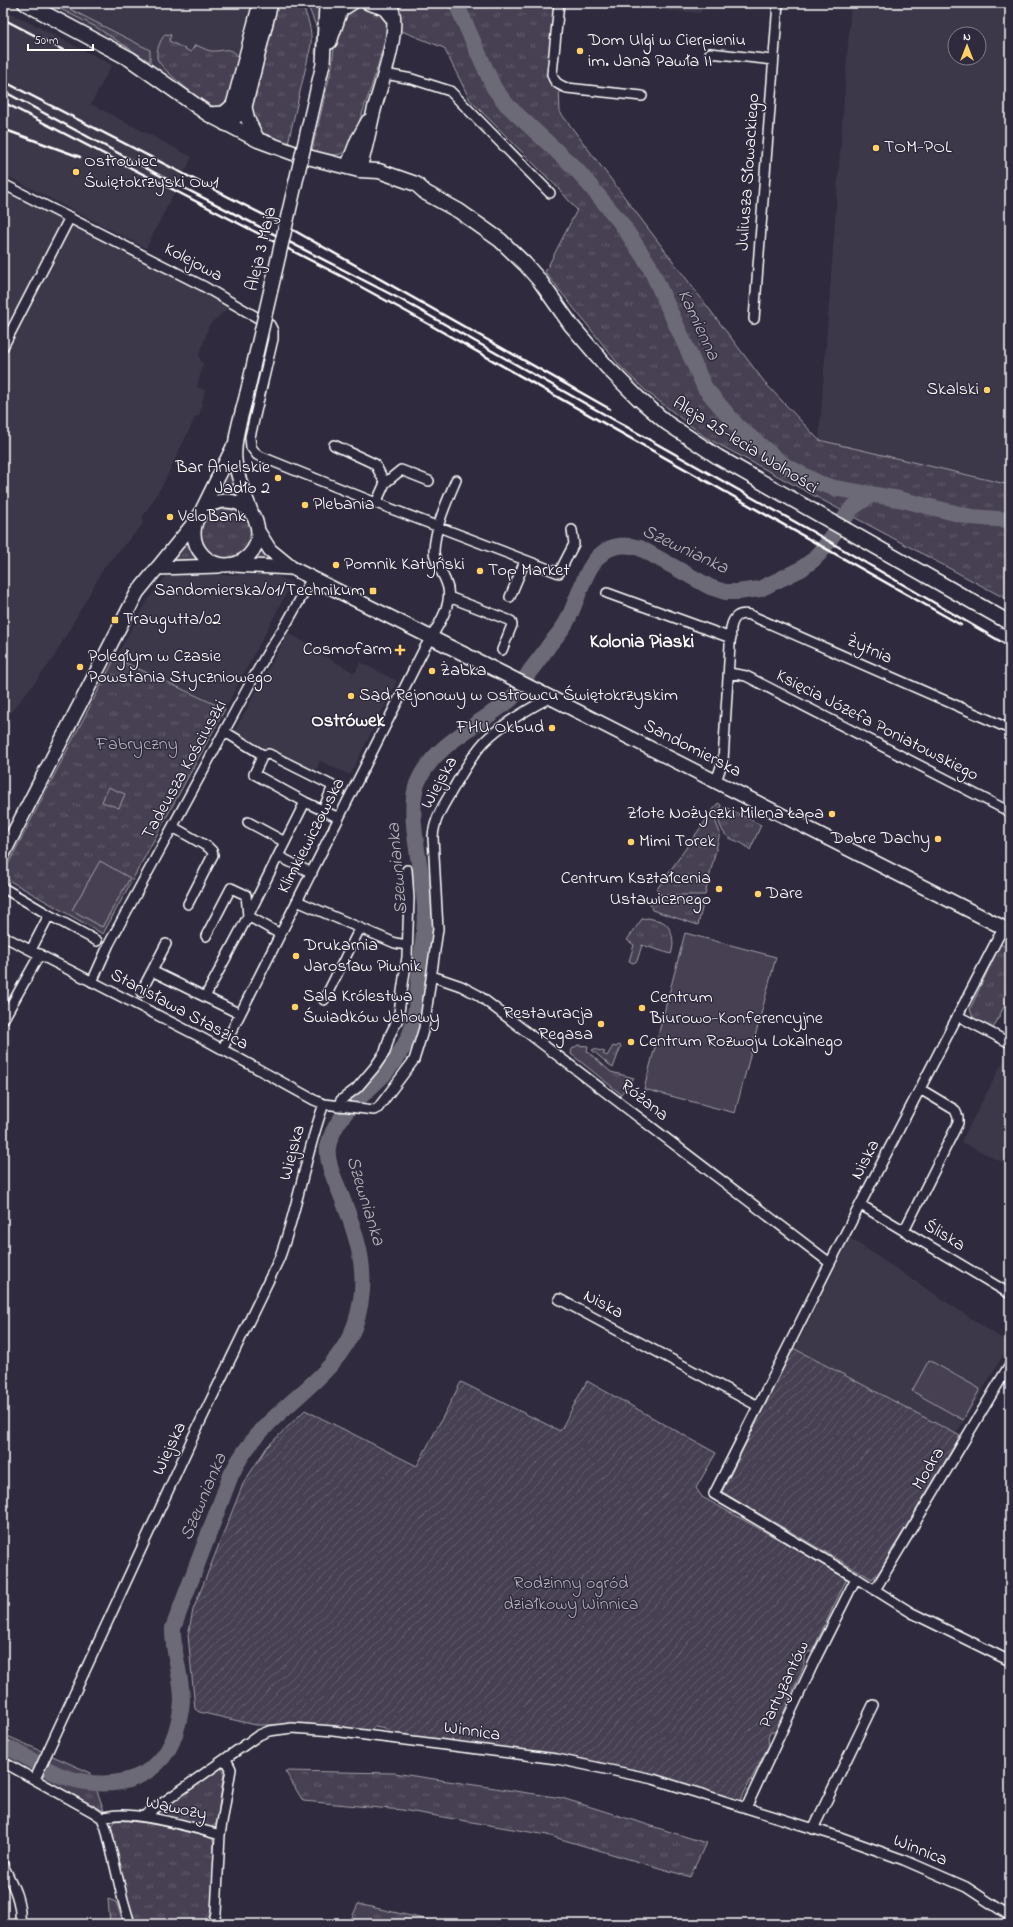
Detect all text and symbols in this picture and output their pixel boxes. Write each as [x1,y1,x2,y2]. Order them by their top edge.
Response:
scale bar [28,26,93,52]
north arrow [947,26,987,66]
place label: Dom Ulgi w Cierpieniu im. Jana Pawła II [587,28,746,75]
text: N [963,29,971,45]
text: 50 m [34,32,58,50]
marker: Dom Ulgi w Cierpieniu im. Jana Pawła II [575,46,585,56]
street label: Juliusza Słowackiego [731,92,768,252]
place label: TOM-POL [884,135,952,161]
marker: TOM-POL [871,143,881,153]
place label: Ostrowiec Świętokrzyski Ow1 [84,149,219,196]
marker: Ostrowiec Świętokrzyski Ow1 [71,167,81,177]
street label: Aleja 3 Maja [240,204,284,294]
street label: Kolejowa [159,237,227,289]
water label: Kamienna [670,285,726,365]
place label: Skalski [927,377,979,403]
marker: Skalski [982,385,992,395]
street label: Aleja 25-lecia Wolności [667,391,823,501]
place label: Bar Anielskie Jadło 2 [174,455,271,502]
marker: Bar Anielskie Jadło 2 [273,473,283,483]
place label: Plebania [313,492,375,518]
marker: Plebania [300,500,310,510]
place label: VeloBank [177,504,246,530]
marker: VeloBank [165,512,175,522]
water label: Szewnianka [638,518,733,582]
place label: Pomnik Katyński [344,552,465,578]
place label: Top Market [488,558,569,584]
marker: Pomnik Katyński [331,560,341,570]
marker: Top Market [475,566,485,576]
place label: Sandomierska/01/Technikum [154,578,365,604]
marker: Sandomierska/01/Technikum [368,586,378,596]
place label: Traugutta/02 [123,607,221,634]
marker: Traugutta/02 [110,615,120,625]
street label: Żytnia [842,628,896,672]
district label: Kolonia Piaski [590,629,694,656]
place label: Cosmofarm [303,637,392,663]
place label: Poległym w Czasie Powstania Styczniowego [88,644,272,692]
marker: Cosmofarm [395,645,405,655]
place label: Żabka [440,658,487,684]
marker: Poległym w Czasie Powstania Styczniowego [75,662,85,672]
street label: Księcia Józefa Poniatowskiego [771,663,983,789]
marker: Żabka [427,666,437,676]
place label: Sąd Rejonowy w Ostrowcu Świętokrzyskim [359,683,678,709]
marker: Sąd Rejonowy w Ostrowcu Świętokrzyskim [346,691,356,701]
street label: Tadeusza Kościuszki [136,696,234,844]
district label: Ostrówek [311,708,385,735]
street label: Sandomierska [638,713,746,785]
place label: FHU Okbud [455,715,544,741]
marker: FHU Okbud [547,723,557,733]
park label: Fabryczny [95,732,178,758]
street label: Wiejska [415,752,465,814]
street label: Klimkiewiczowska [272,774,352,898]
place label: Złote Nożyczki Milena Łapa [627,801,824,827]
marker: Złote Nożyczki Milena Łapa [827,809,837,819]
water label: Szewnianka [380,821,415,916]
place label: Dobre Dachy [830,826,930,852]
place label: Mimi Torek [639,829,715,855]
marker: Dobre Dachy [933,834,943,844]
marker: Mimi Torek [626,837,636,847]
place label: Centrum Kształcenia Ustawicznego [561,866,711,914]
place label: Dare [765,881,804,907]
marker: Centrum Kształcenia Ustawicznego [714,884,724,894]
marker: Dare [753,889,763,899]
place label: Drukarnia Jarosław Piwnik [303,933,421,980]
marker: Drukarnia Jarosław Piwnik [291,951,301,961]
street label: Stanisława Staszica [105,963,253,1057]
place label: Sala Królestwa Świadków Jehowy [303,984,440,1031]
place label: Centrum Biurowo-Konferencyjne [649,985,824,1032]
place label: Restauracja Regasa [503,1001,593,1049]
marker: Sala Królestwa Świadków Jehowy [290,1002,300,1012]
marker: Centrum Biurowo-Konferencyjne [637,1003,647,1013]
marker: Restauracja Regasa [596,1019,606,1029]
place label: Centrum Rozwoju Lokalnego [639,1029,843,1056]
marker: Centrum Rozwoju Lokalnego [626,1037,636,1047]
street label: Różana [614,1074,674,1128]
street label: Wiejska [273,1122,313,1184]
street label: Niska [845,1135,887,1185]
water label: Szewnianka [339,1153,392,1250]
street label: Śliska [918,1213,970,1259]
street label: Niska [578,1284,628,1326]
street label: Wiejska [146,1418,194,1480]
street label: Modra [906,1443,952,1495]
water label: Szewnianka [174,1449,235,1545]
park label: Rodzinny ogród działkowy Winnica [503,1571,639,1618]
street label: Partyzantów [753,1637,817,1733]
street label: Winnica [442,1715,502,1749]
street label: Wąwozy [143,1790,209,1828]
street label: Winnica [889,1828,951,1874]

